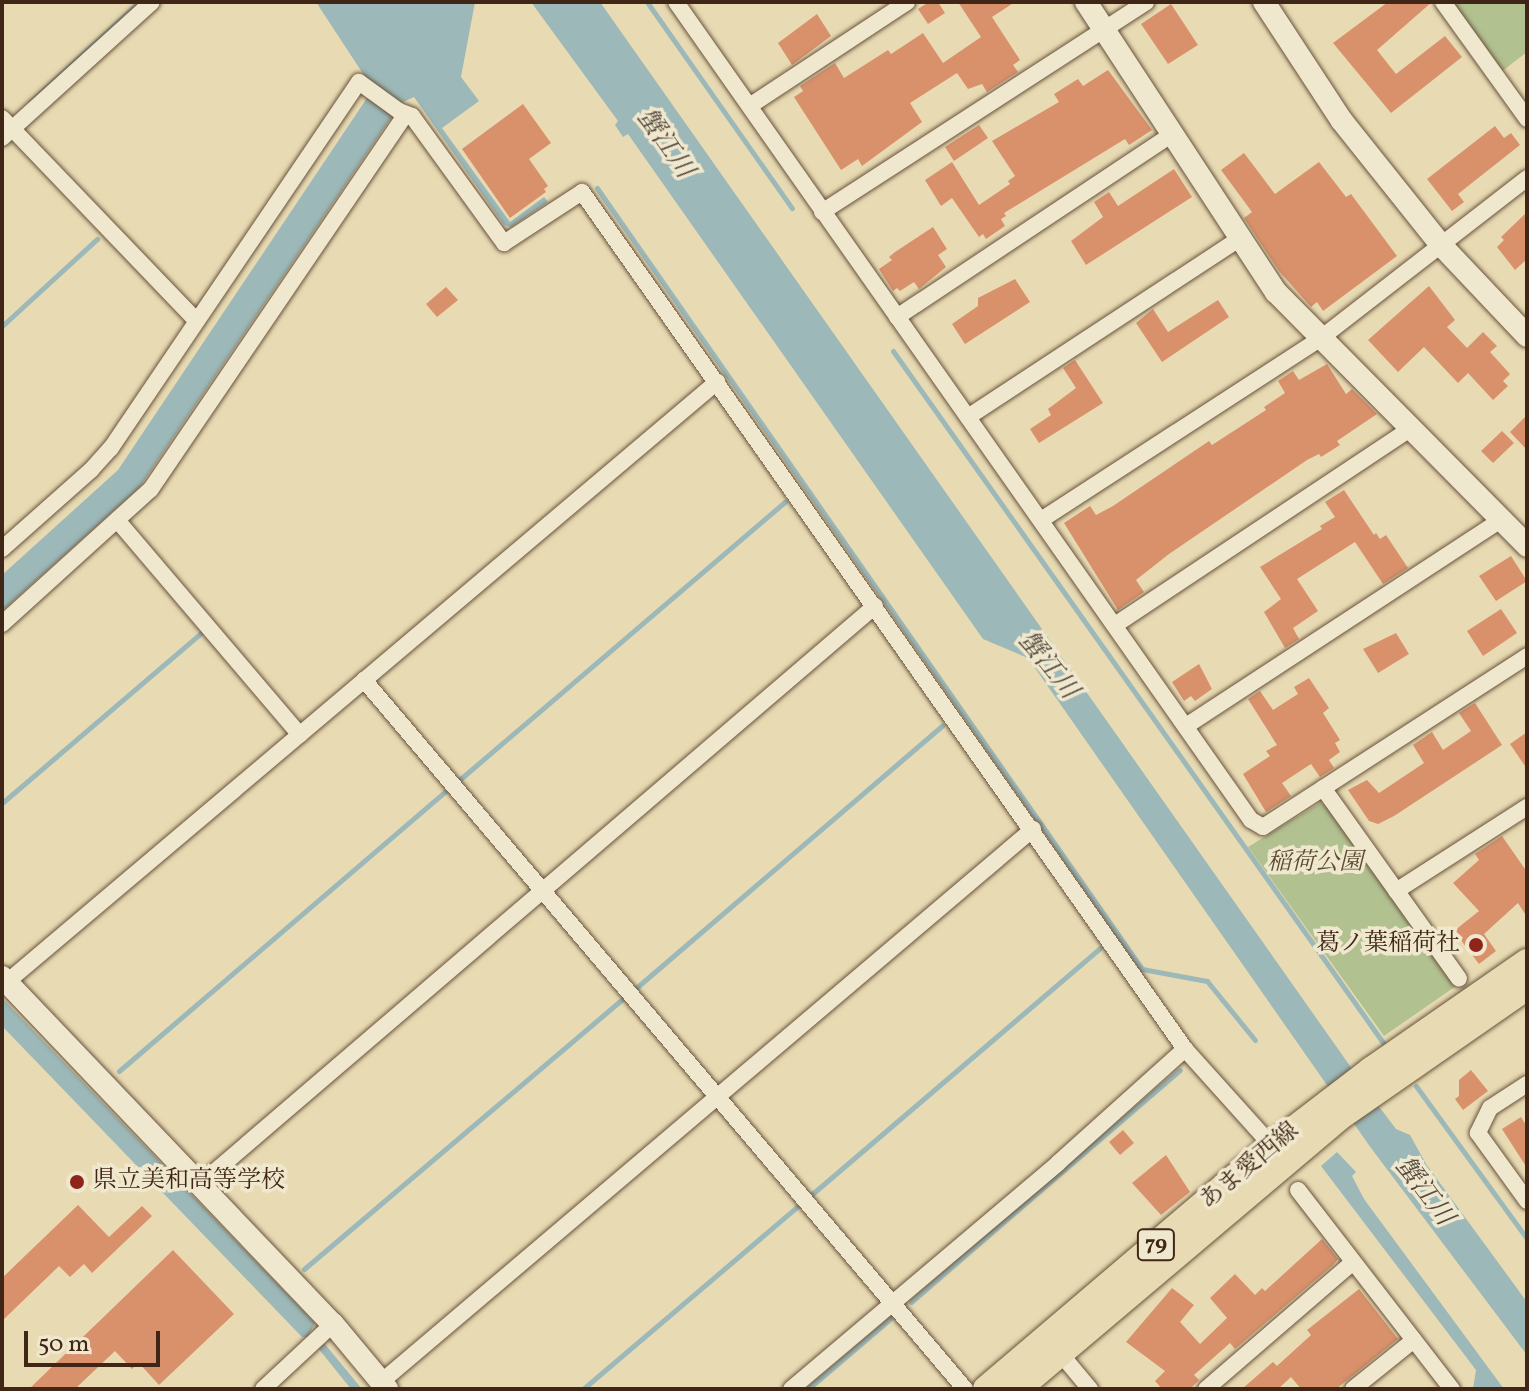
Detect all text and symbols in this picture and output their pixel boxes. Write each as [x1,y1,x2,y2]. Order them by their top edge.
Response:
water label: 蟹江川 [629,103,699,185]
water label: 蟹江川 [1010,626,1084,706]
park label: 稲荷公園 [1267,850,1363,878]
place label: 葛ノ葉稲荷社 [1316,931,1460,959]
marker: 葛ノ葉稲荷社 [1467,936,1485,954]
street label: あま愛西線 [1195,1117,1305,1217]
water label: 蟹江川 [1387,1151,1459,1233]
place label: 県立美和高等学校 [93,1168,285,1196]
marker: 県立美和高等学校 [68,1173,86,1191]
road number: 79 [1136,1227,1176,1263]
scale bar [28,1315,164,1365]
text: 50 m [38,1328,90,1362]

